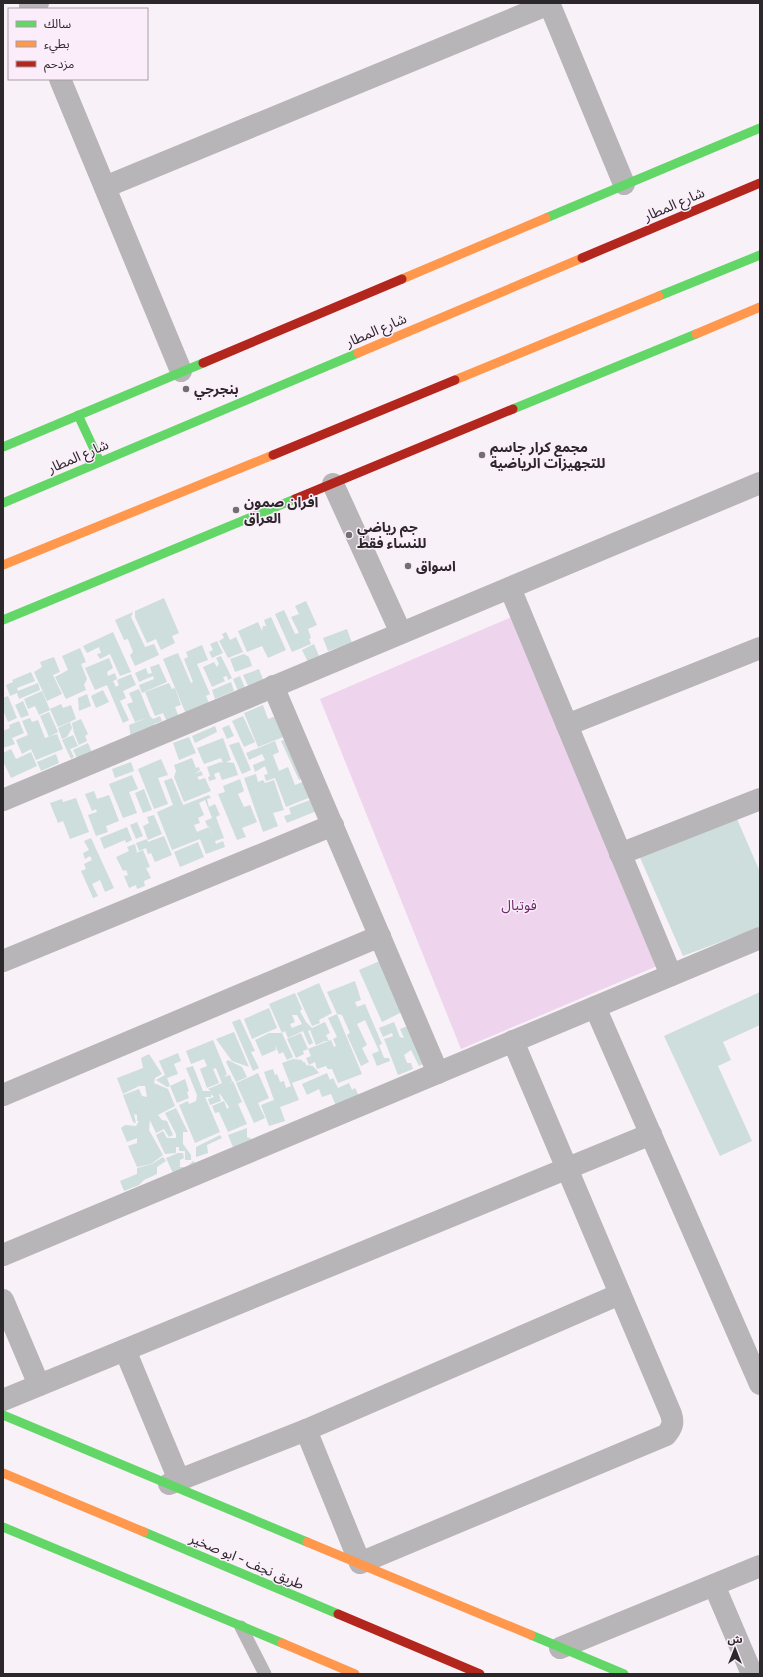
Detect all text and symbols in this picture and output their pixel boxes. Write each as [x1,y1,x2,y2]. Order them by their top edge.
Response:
legend [8,8,148,80]
text: سالك [44,16,71,31]
text: بطيء [44,36,70,54]
text: مزدحم [44,56,74,73]
street label: شارع المطار [640,183,708,227]
street label: شارع المطار [342,309,410,353]
place label: بنجرجي [194,380,239,400]
marker: بنجرجي [181,384,191,394]
street label: شارع المطار [44,435,112,479]
place label: مجمع كرار جاسم للتجهيزات الرياضية [490,438,605,472]
marker: مجمع كرار جاسم للتجهيزات الرياضية [477,450,487,460]
place label: افران صمون العراق [244,493,318,527]
marker: افران صمون العراق [231,505,241,515]
place label: جم رياضي للنساء فقط [357,518,426,552]
marker: جم رياضي للنساء فقط [344,530,354,540]
place label: اسواق [416,557,456,575]
marker: اسواق [403,561,413,571]
park label: فوتبال [501,896,537,914]
street label: طريق نجف - ابو صخير [186,1528,307,1594]
north arrow [715,1629,755,1669]
text: ش [727,1632,743,1646]

